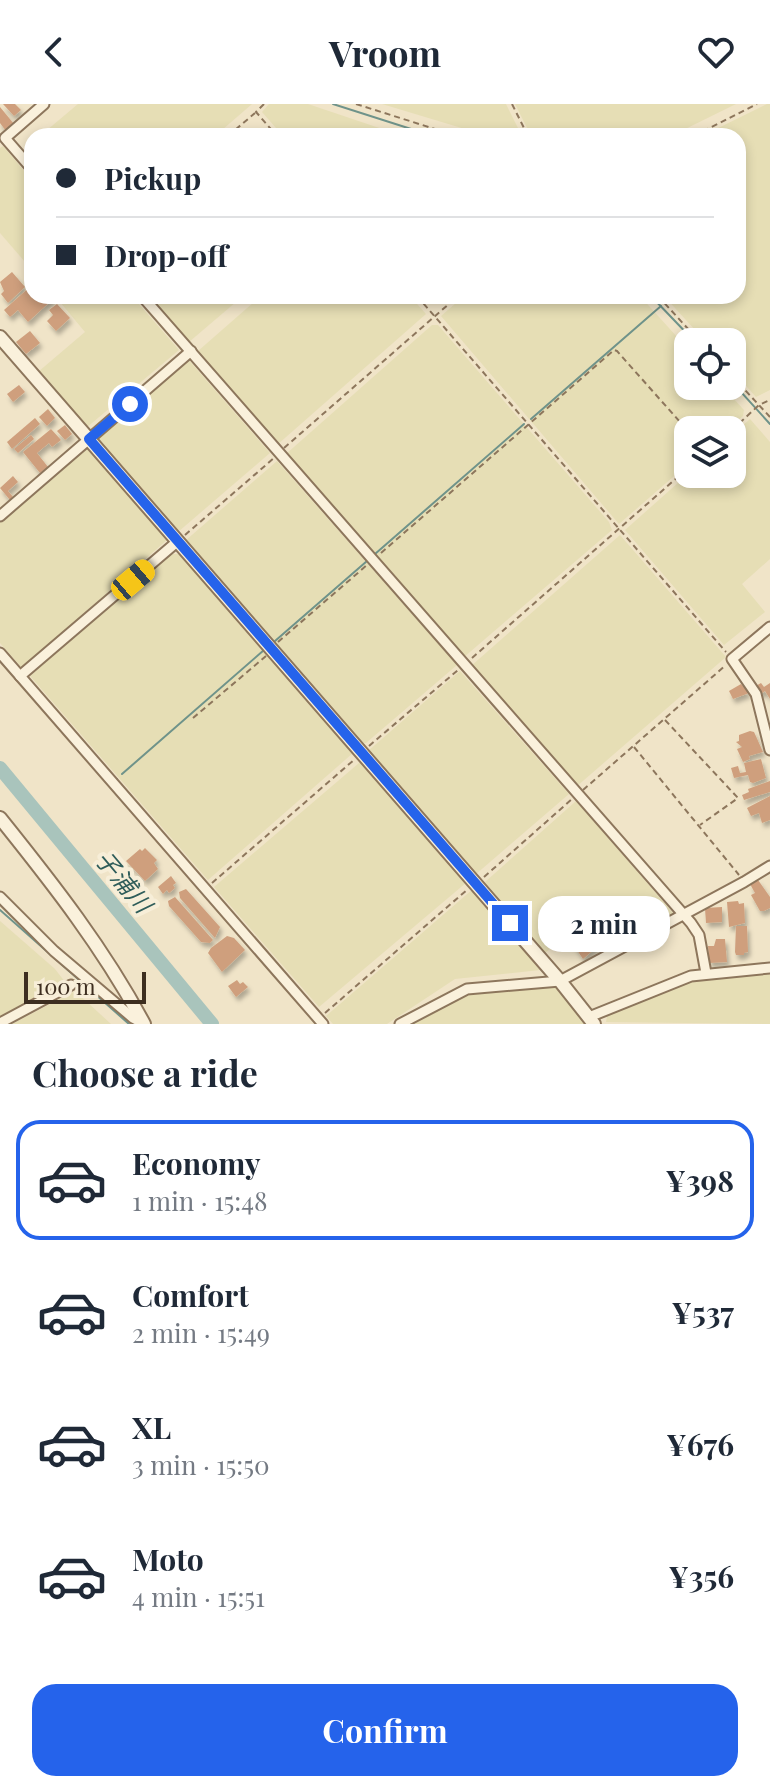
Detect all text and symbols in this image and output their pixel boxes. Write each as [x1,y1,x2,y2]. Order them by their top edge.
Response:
text: Vroom [329,28,441,76]
icon: back [32,30,76,74]
icon: heart [694,30,738,74]
text: Pickup [104,158,201,198]
text: Drop-off [104,235,228,275]
map controls [674,328,746,488]
button: locate [674,328,746,400]
route start [112,386,148,422]
button: layers [674,416,746,488]
car [107,555,159,605]
water label: 子浦川 [89,843,162,921]
callout: 2 min [538,895,670,951]
route end [492,905,528,941]
text: 2 min [570,906,638,941]
scale bar [24,968,146,1004]
text: 100 m [36,971,96,1001]
text: Choose a ride [32,1048,258,1096]
text: Economy [132,1143,261,1183]
icon: car [36,1144,108,1216]
text: ¥398 [666,1160,734,1200]
text: 1 min · 15:48 [132,1183,268,1218]
text: Comfort [132,1275,249,1315]
icon: car [36,1276,108,1348]
text: ¥537 [672,1292,734,1332]
text: 2 min · 15:49 [132,1315,270,1350]
text: XL [132,1407,171,1447]
icon: car [36,1408,108,1480]
text: ¥676 [666,1424,734,1464]
text: 3 min · 15:50 [132,1447,270,1482]
text: Moto [132,1539,204,1579]
icon: car [36,1540,108,1612]
text: ¥356 [668,1556,734,1596]
text: 4 min · 15:51 [132,1579,265,1614]
button: Confirm [32,1684,738,1776]

